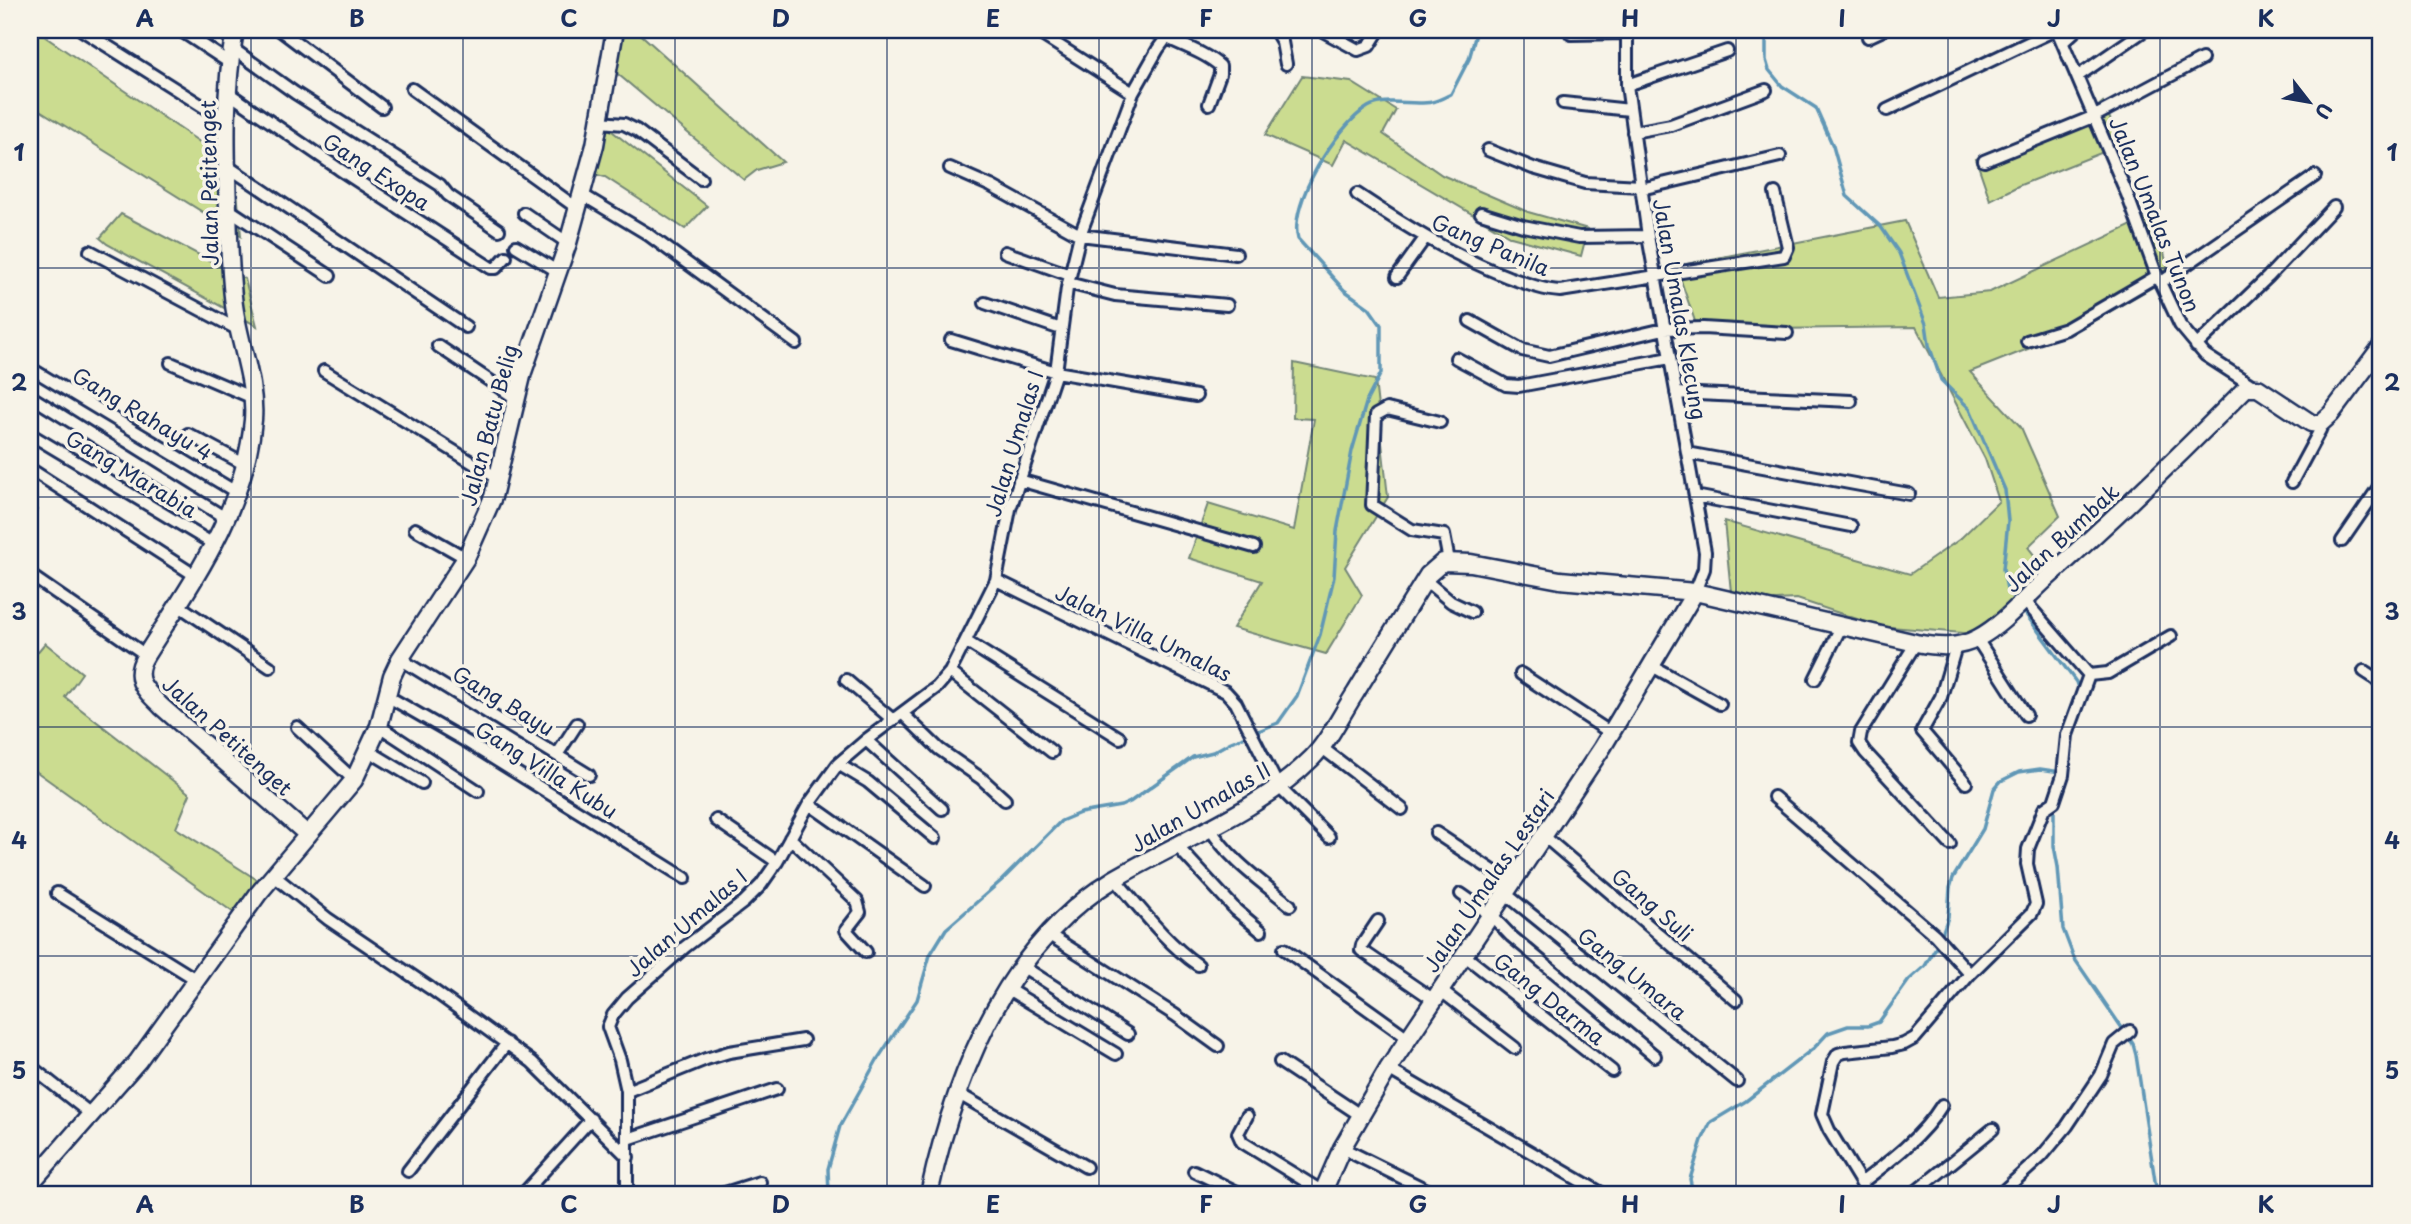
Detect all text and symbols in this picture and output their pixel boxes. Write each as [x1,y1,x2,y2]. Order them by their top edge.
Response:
text: A [136,0,154,35]
text: B [349,0,365,35]
text: C [560,0,578,35]
text: D [772,0,790,35]
text: E [986,0,1000,35]
text: F [1199,0,1213,35]
text: G [1409,0,1427,35]
text: H [1621,0,1639,35]
text: I [1838,0,1846,35]
text: J [2047,0,2061,35]
text: K [2258,0,2275,35]
north arrow [2274,66,2344,136]
text: U [2309,98,2340,125]
street label: Jalan Petitenget [191,100,225,266]
street label: Jalan Umalas Tunon [2102,111,2210,317]
street label: Gang Exopa [317,124,437,218]
text: 1 [14,134,25,169]
text: 1 [2387,134,2398,169]
street label: Jalan Umalas Klecung [1646,196,1716,422]
street label: Gang Panila [1427,205,1556,284]
street label: Jalan Batu Belig [451,341,525,509]
street label: Gang Rahayu 4 [67,358,219,468]
text: 2 [11,364,27,399]
text: 2 [2384,364,2400,399]
street label: Jalan Umalas I [976,366,1050,520]
street label: Gang Marabia [60,421,204,525]
street label: Jalan Bumbak [1996,475,2126,599]
street label: Jalan Villa Umalas [1050,575,1238,689]
text: 3 [11,593,27,628]
text: 3 [2384,593,2400,628]
street label: Gang Bayu [447,657,561,743]
street label: Jalan Petitenget [156,668,300,802]
street label: Gang Villa Kubu [470,712,624,826]
street label: Jalan Umalas II [1124,753,1276,859]
street label: Jalan Umalas Lestari [1415,782,1561,978]
text: 4 [11,822,27,857]
text: 4 [2384,822,2400,857]
street label: Jalan Umalas I [618,860,754,984]
street label: Gang Suli [1605,860,1701,948]
street label: Gang Umara [1571,919,1695,1028]
street label: Gang Darma [1487,944,1613,1052]
text: 5 [12,1052,26,1087]
text: 5 [2385,1052,2399,1087]
text: A [136,1186,154,1221]
text: B [349,1186,365,1221]
text: C [560,1186,578,1221]
text: D [772,1186,790,1221]
text: E [986,1186,1000,1221]
text: F [1199,1186,1213,1221]
text: G [1409,1186,1427,1221]
text: H [1621,1186,1639,1221]
text: I [1838,1186,1846,1221]
text: J [2047,1186,2061,1221]
text: K [2258,1186,2275,1221]

